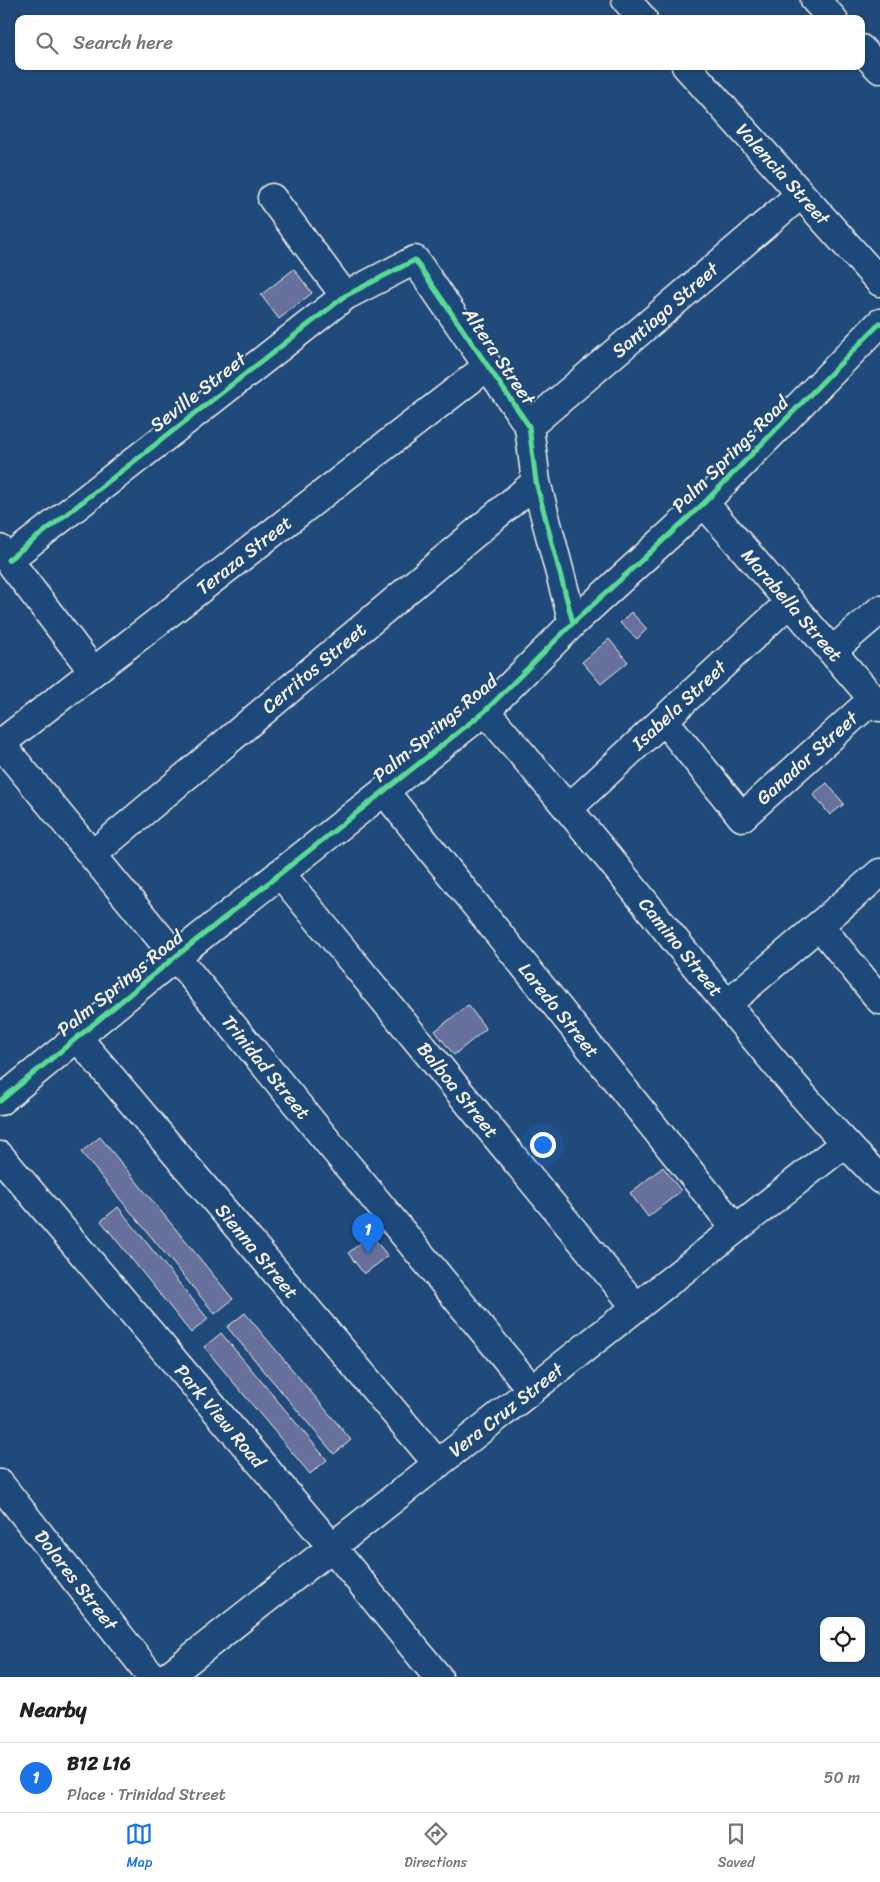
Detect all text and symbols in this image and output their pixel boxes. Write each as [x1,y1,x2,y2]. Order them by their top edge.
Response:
search box [15,15,865,70]
text: Search here [73,26,173,59]
icon: search [33,29,61,57]
street label: Valencia Street [728,115,839,234]
street label: Santiago Street [604,253,727,366]
street label: Altera Street [453,299,545,413]
street label: Seville Street [142,342,255,441]
street label: Palm Springs Road [663,387,797,521]
street label: Teraza Street [189,507,299,603]
street label: Marabella Street [733,541,851,669]
street label: Cerritos Street [254,614,374,722]
street label: Isabela Street [623,651,735,759]
street label: Palm Springs Road [365,665,506,791]
street label: Ganador Street [748,702,867,813]
street label: Camino Street [630,890,732,1004]
street label: Palm Springs Road [49,921,191,1045]
street label: Laredo Street [510,955,608,1065]
street label: Trinidad Street [213,1007,319,1127]
street label: Balboa Street [409,1034,507,1146]
your location [530,1132,556,1158]
street label: Sienna Street [207,1196,307,1306]
pin: 1 [352,1213,384,1254]
street label: Vera Cruz Street [441,1353,572,1466]
street label: Park View Road [166,1356,275,1477]
street label: Dolores Street [26,1522,127,1639]
map controls [820,1617,865,1662]
button: locate [820,1617,865,1662]
text: Nearby [20,1691,86,1729]
text: B12 L16 [67,1747,131,1780]
text: 1 [33,1763,39,1792]
text: 50 m [824,1763,860,1792]
text: Place · Trinidad Street [67,1780,226,1809]
tab: Map [125,1820,153,1875]
tab: Directions [404,1820,467,1875]
tab: Saved [718,1820,755,1875]

